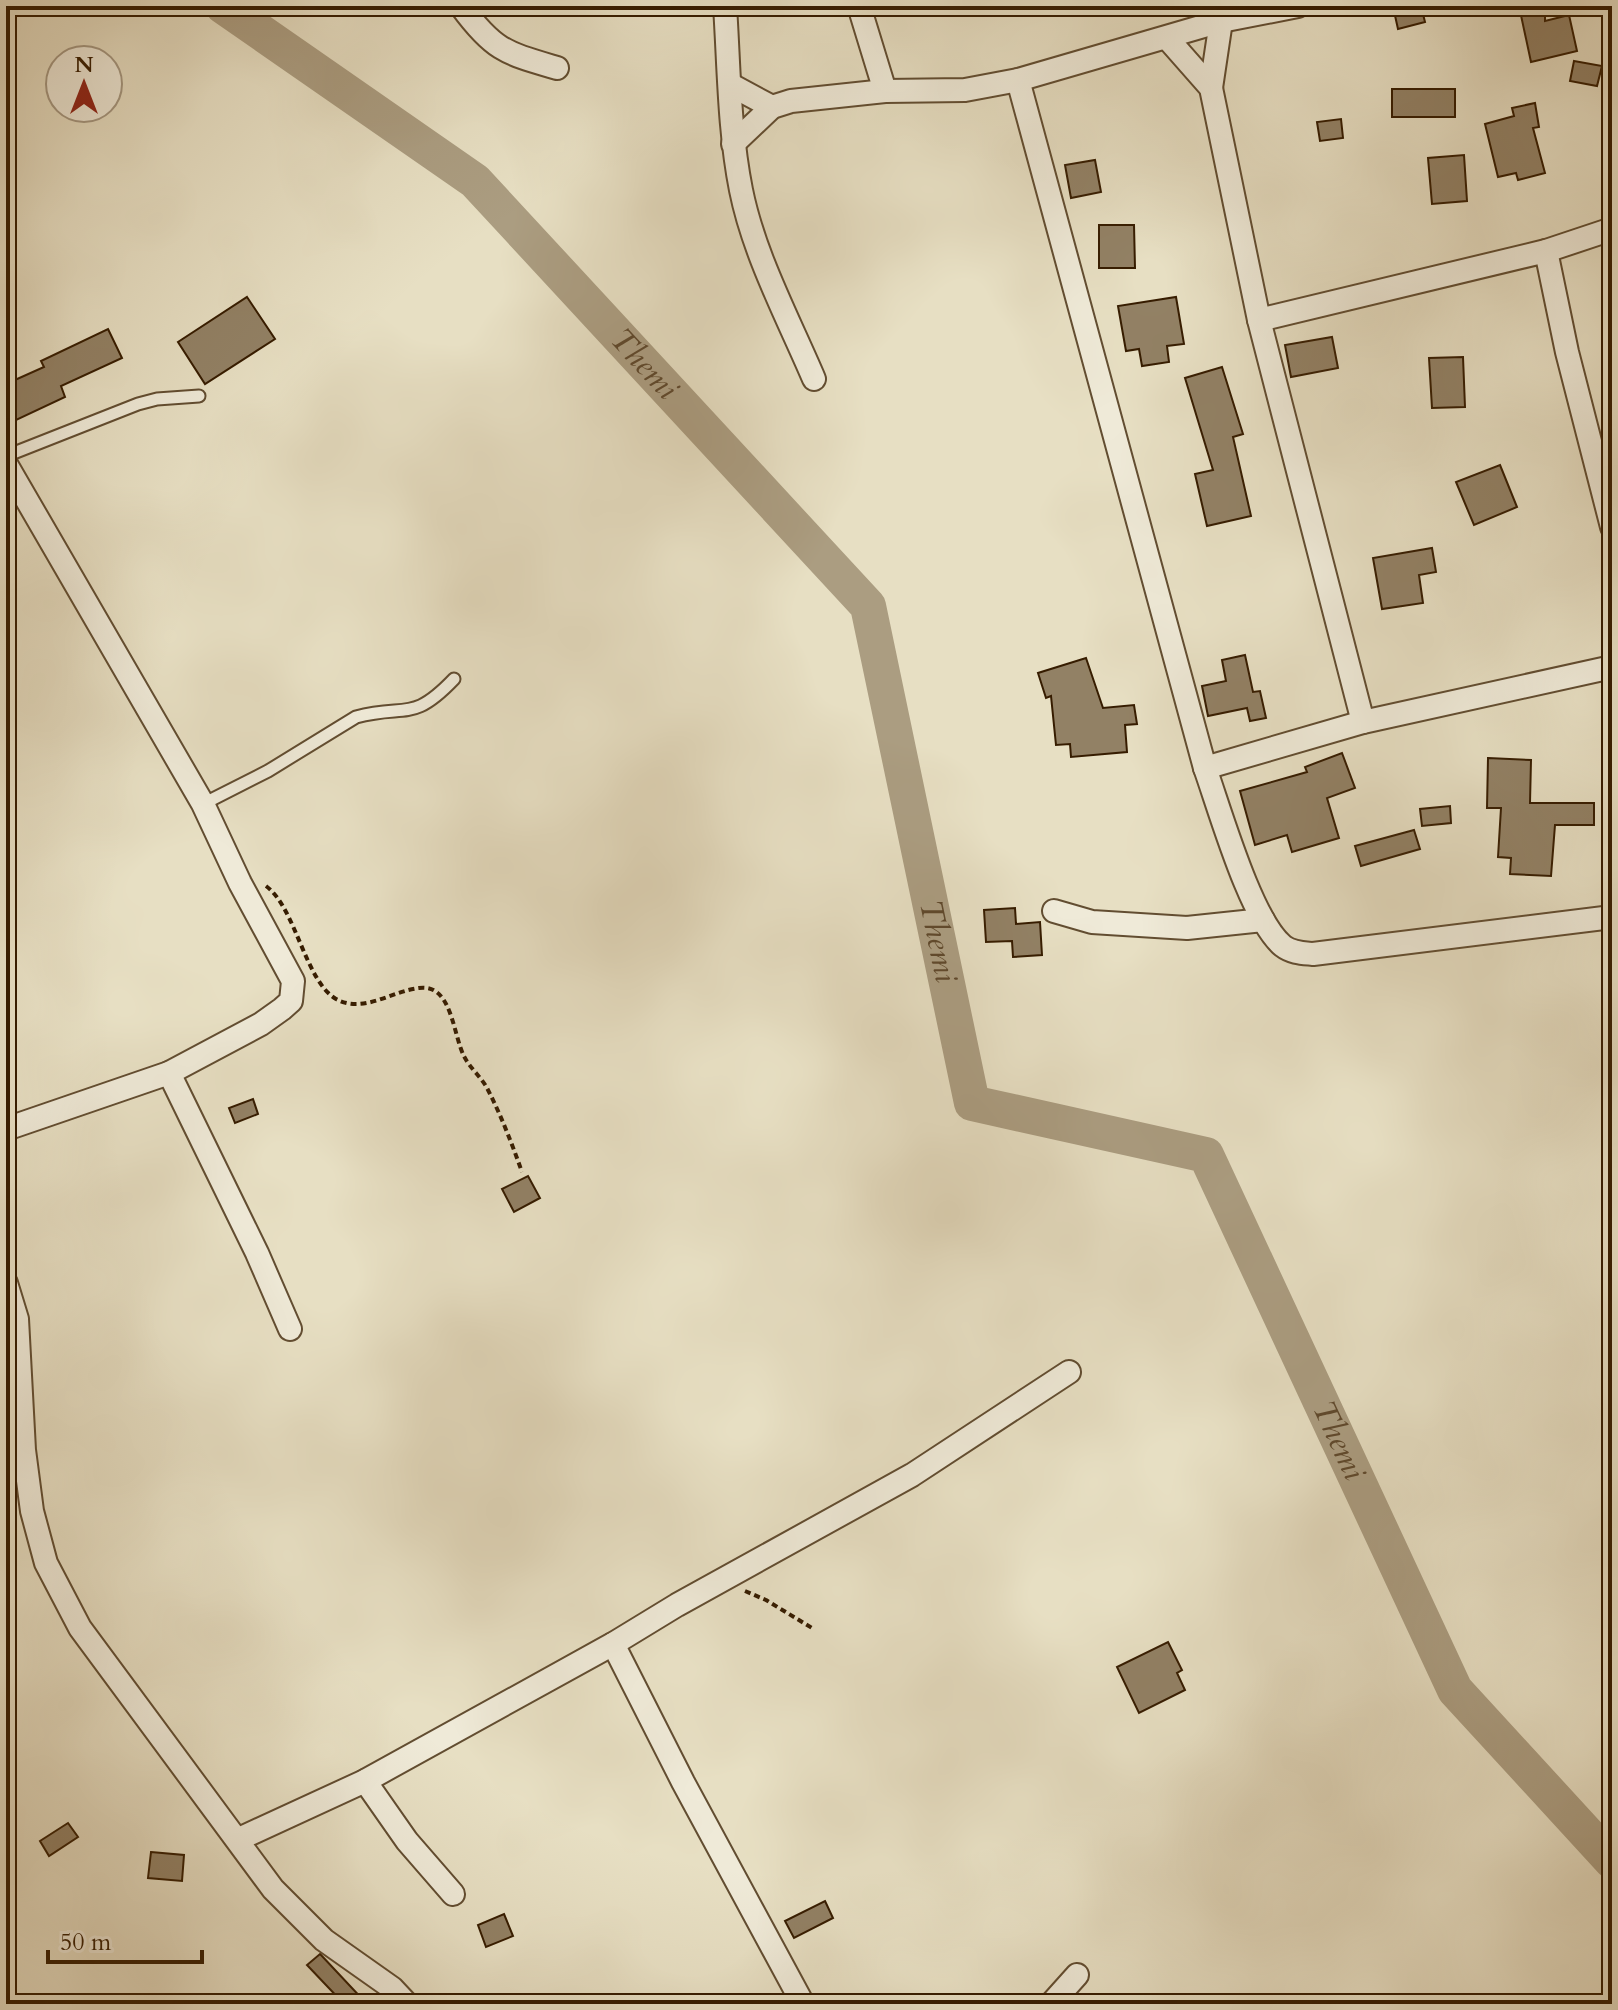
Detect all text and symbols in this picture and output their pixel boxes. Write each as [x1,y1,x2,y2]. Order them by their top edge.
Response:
north arrow [44,44,124,124]
text: N [74,50,94,80]
water label: Themi [600,319,689,410]
water label: Themi [908,896,968,986]
water label: Themi [1301,1394,1376,1488]
scale bar [48,1914,202,1964]
text: 50 m [60,1926,112,1959]

